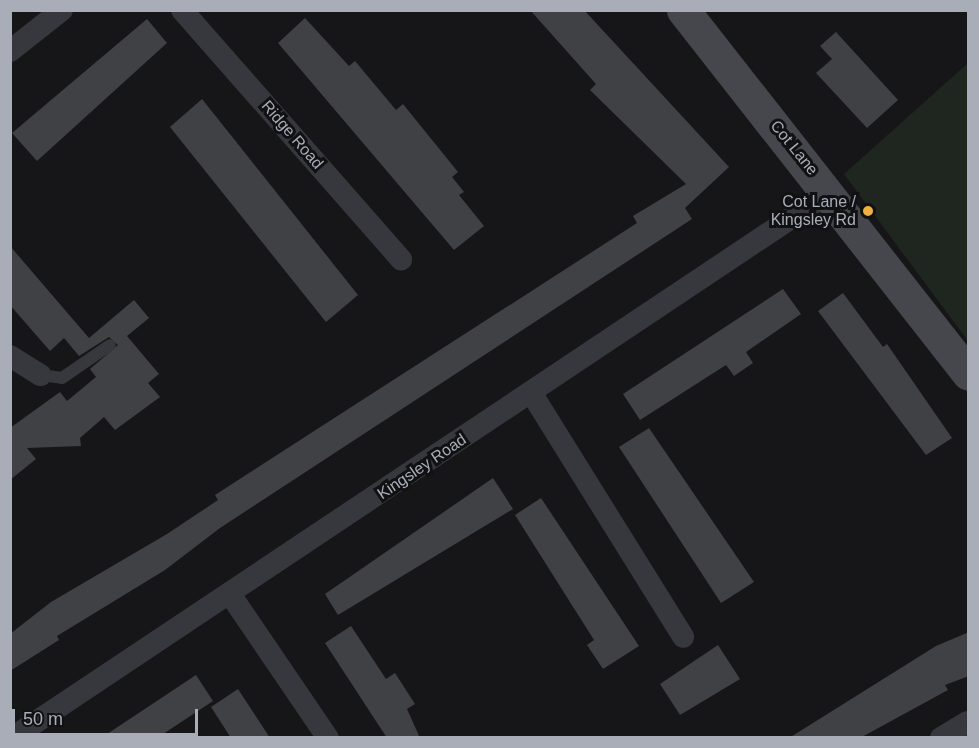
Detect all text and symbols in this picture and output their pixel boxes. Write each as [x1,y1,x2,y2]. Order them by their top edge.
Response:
street label: Ridge Road [257,97,327,173]
street label: Cot Lane [766,117,822,179]
place label: Cot Lane / Kingsley Rd [771,192,856,230]
marker: Cot Lane / Kingsley Rd [861,204,875,218]
street label: Kingsley Road [374,430,470,504]
scale bar [15,697,201,735]
text: 50 m [23,709,63,729]

